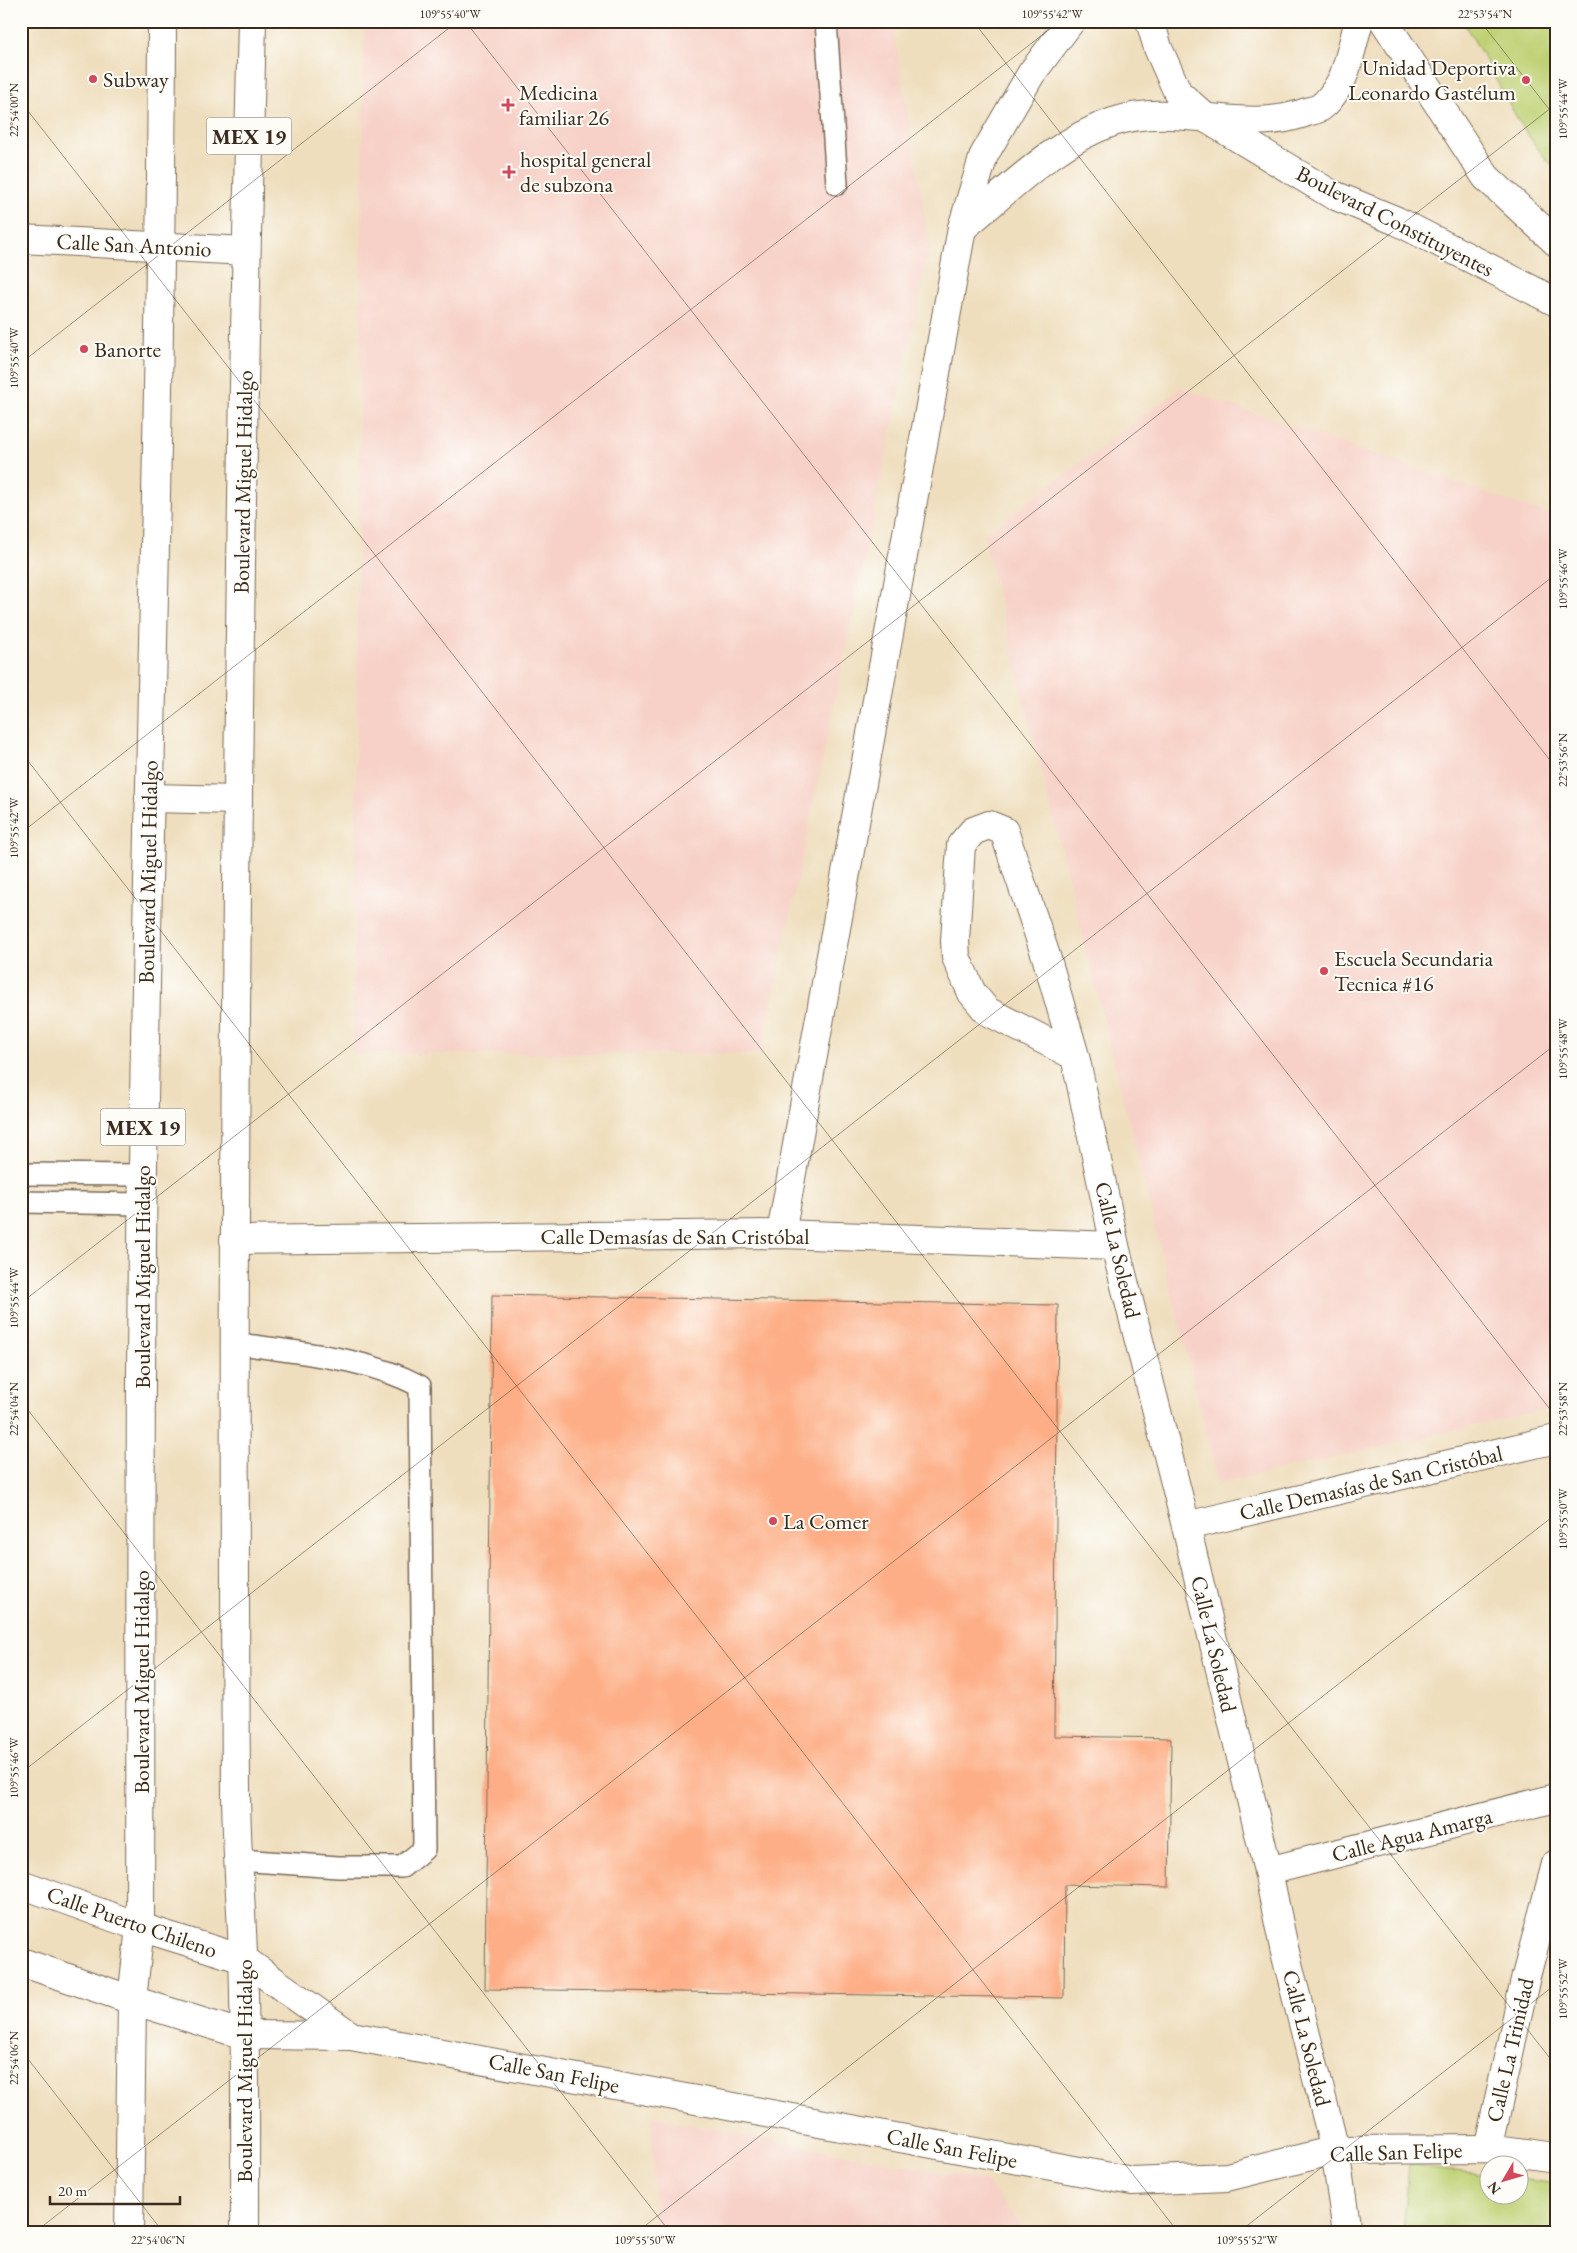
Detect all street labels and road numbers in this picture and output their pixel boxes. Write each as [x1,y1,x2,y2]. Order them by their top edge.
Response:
road number: MEX 19 [206,118,292,154]
street label: Boulevard Constituyentes [1291,159,1499,283]
street label: Calle San Antonio [56,226,213,264]
street label: Boulevard Miguel Hidalgo [227,370,259,594]
street label: Boulevard Miguel Hidalgo [132,760,164,984]
road number: MEX 19 [100,1108,186,1146]
street label: Boulevard Miguel Hidalgo [128,1165,157,1389]
street label: Calle La Soledad [1088,1179,1148,1322]
street label: Calle Demasías de San Cristóbal [540,1222,810,1251]
street label: Calle Demasías de San Cristóbal [1237,1439,1505,1527]
street label: Boulevard Miguel Hidalgo [127,1570,156,1794]
street label: Calle La Soledad [1184,1573,1244,1716]
street label: Calle Agua Amarga [1329,1801,1495,1869]
street label: Calle Puerto Chileno [43,1879,221,1965]
street label: Boulevard Miguel Hidalgo [230,1959,259,2183]
street label: Calle La Soledad [1276,1967,1338,2110]
street label: Calle La Trinidad [1479,1974,1541,2125]
street label: Calle San Felipe [486,2046,622,2100]
street label: Calle San Felipe [884,2121,1020,2175]
street label: Calle San Felipe [1329,2135,1463,2169]

